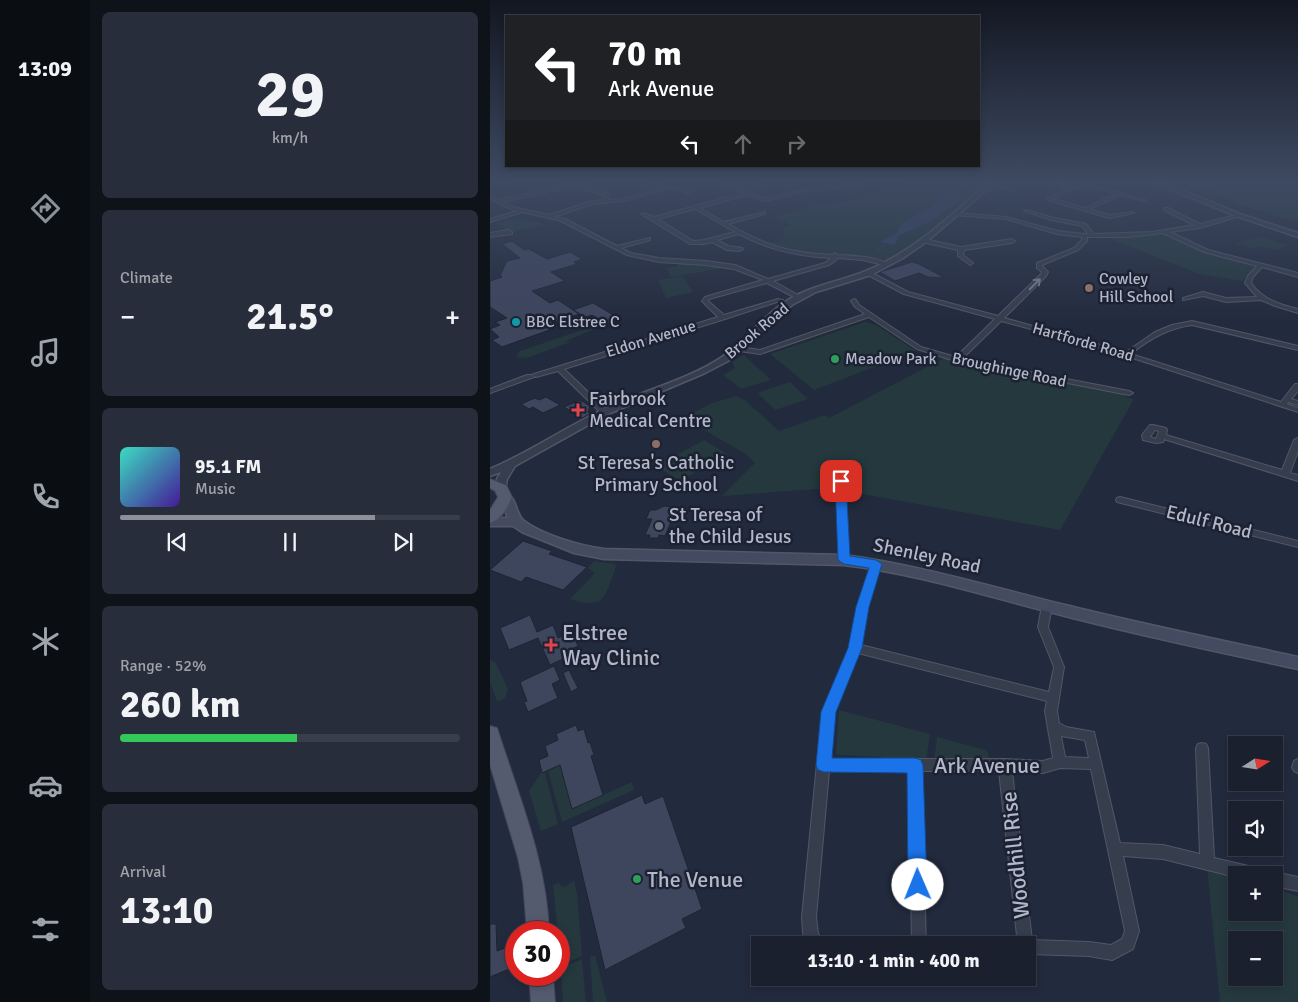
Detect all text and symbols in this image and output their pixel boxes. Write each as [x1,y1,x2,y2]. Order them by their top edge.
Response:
text: 70 m [608,32,682,75]
icon: left [525,35,590,100]
text: 13:09 [18,55,72,82]
text: 29 [255,55,325,135]
text: Ark Avenue [608,75,714,102]
text: km/h [272,128,308,148]
icon: left [676,130,704,158]
icon: ahead [729,130,757,158]
icon: right [782,130,810,158]
icon: directions [28,191,63,226]
text: Climate [120,268,173,288]
place label: Cowley Hill School [1099,269,1174,307]
one-way arrow [1029,278,1041,291]
marker: Cowley Hill School [1083,282,1095,294]
text: 21.5° [246,293,334,340]
street label: Brook Road [721,298,793,364]
text: − [120,300,135,334]
text: + [445,300,460,334]
place label: BBC Elstree C [526,312,620,332]
marker: BBC Elstree C [510,316,522,328]
street label: Eldon Avenue [604,316,698,362]
street label: Hartforde Road [1030,318,1136,366]
icon: music [28,335,63,370]
street label: Broughinge Road [950,348,1068,392]
place label: Meadow Park [845,349,936,369]
marker: Meadow Park [829,353,841,365]
place label: Fairbrook Medical Centre [589,387,711,433]
marker: Fairbrook Medical Centre [571,403,585,417]
marker: St Teresa's Catholic Primary School [650,438,662,450]
place label: St Teresa's Catholic Primary School [578,451,734,497]
text: 95.1 FM [195,455,261,479]
pin [820,460,862,502]
icon: arrive [827,467,855,495]
icon: phone [28,479,63,514]
text: Music [195,479,236,499]
street label: Edulf Road [1164,500,1254,544]
place label: St Teresa of the Child Jesus [669,503,791,549]
marker: St Teresa of the Child Jesus [653,520,665,532]
icon: previous [163,528,191,556]
icon: pause [276,528,304,556]
icon: next [389,528,417,556]
street label: Shenley Road [871,533,983,579]
place label: Elstree Way Clinic [562,619,660,671]
icon: climate [28,624,63,659]
marker: Elstree Way Clinic [544,638,558,652]
text: Range · 52% [120,656,206,676]
text: 260 km [120,681,241,728]
north arrow [1228,736,1282,791]
map controls [1228,736,1283,986]
street label: Ark Avenue [934,752,1040,779]
icon: car [28,768,63,803]
street label: Woodhill Rise [995,790,1035,920]
button: sound [1228,801,1283,856]
position arrow [891,858,943,910]
text: Arrival [120,862,166,882]
place label: The Venue [647,866,743,893]
button: + [1228,866,1283,921]
marker: The Venue [631,873,643,885]
text: 13:10 [120,887,213,934]
icon: filters [28,912,63,947]
speed limit sign: 30 [505,921,570,986]
button: − [1228,931,1283,986]
text: 13:10 · 1 min · 400 m [807,949,980,973]

